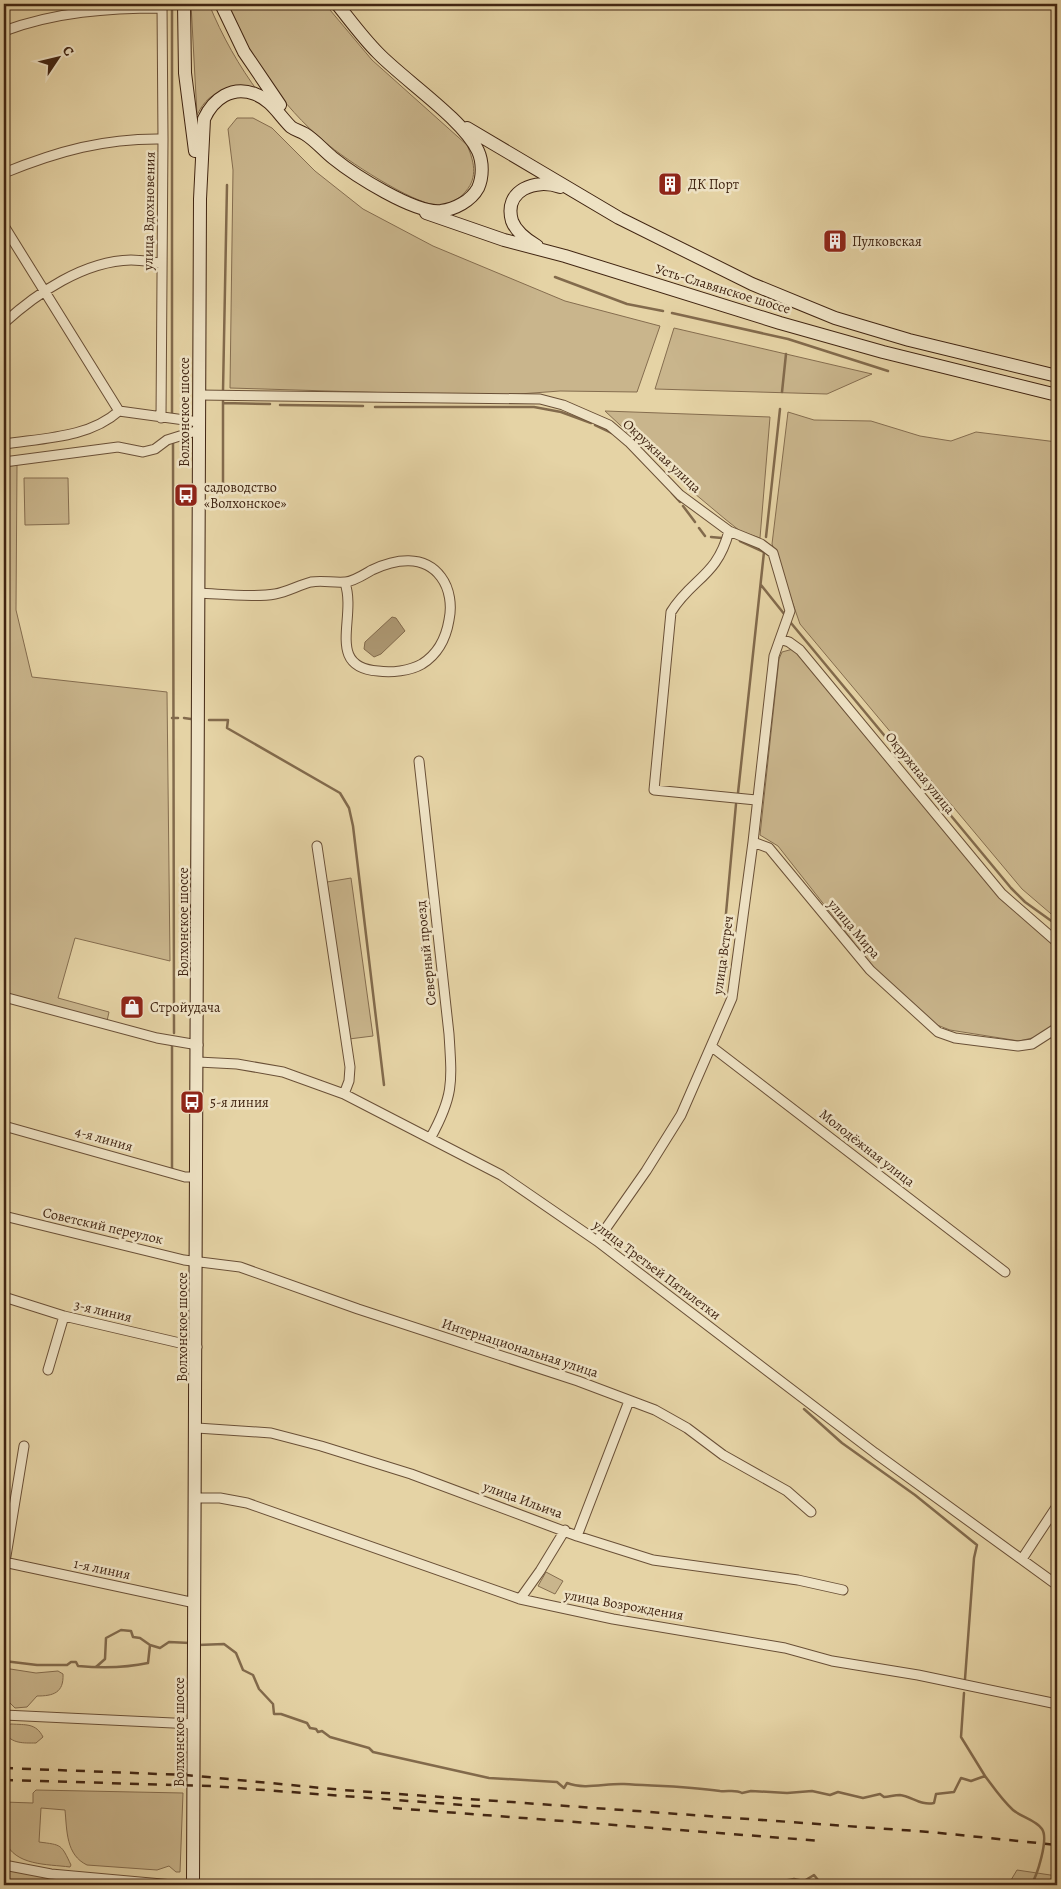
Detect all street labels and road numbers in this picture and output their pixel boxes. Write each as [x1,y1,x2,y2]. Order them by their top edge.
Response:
street label: улица Вдохновения [138,151,160,272]
street label: Усть-Славянское шоссе [653,259,793,319]
street label: Волхонское шоссе [175,357,194,467]
street label: Окружная улица [619,415,706,498]
street label: Окружная улица [881,728,959,819]
street label: Волхонское шоссе [174,867,193,977]
street label: улица Мира [823,894,885,963]
street label: Северный проезд [411,899,441,1006]
street label: улица Встреч [708,914,738,997]
street label: Молодёжная улица [815,1105,919,1192]
street label: 4-я линия [73,1122,135,1156]
street label: Советский переулок [41,1203,165,1249]
street label: улица Третьей Пятилетки [588,1215,725,1324]
street label: Волхонское шоссе [173,1272,192,1382]
street label: 3-я линия [72,1295,134,1327]
street label: Интернациональная улица [439,1314,601,1383]
street label: улица Ильича [480,1476,566,1523]
street label: 1-я линия [72,1554,132,1584]
street label: улица Возрождения [562,1585,685,1625]
street label: Волхонское шоссе [170,1677,189,1787]

